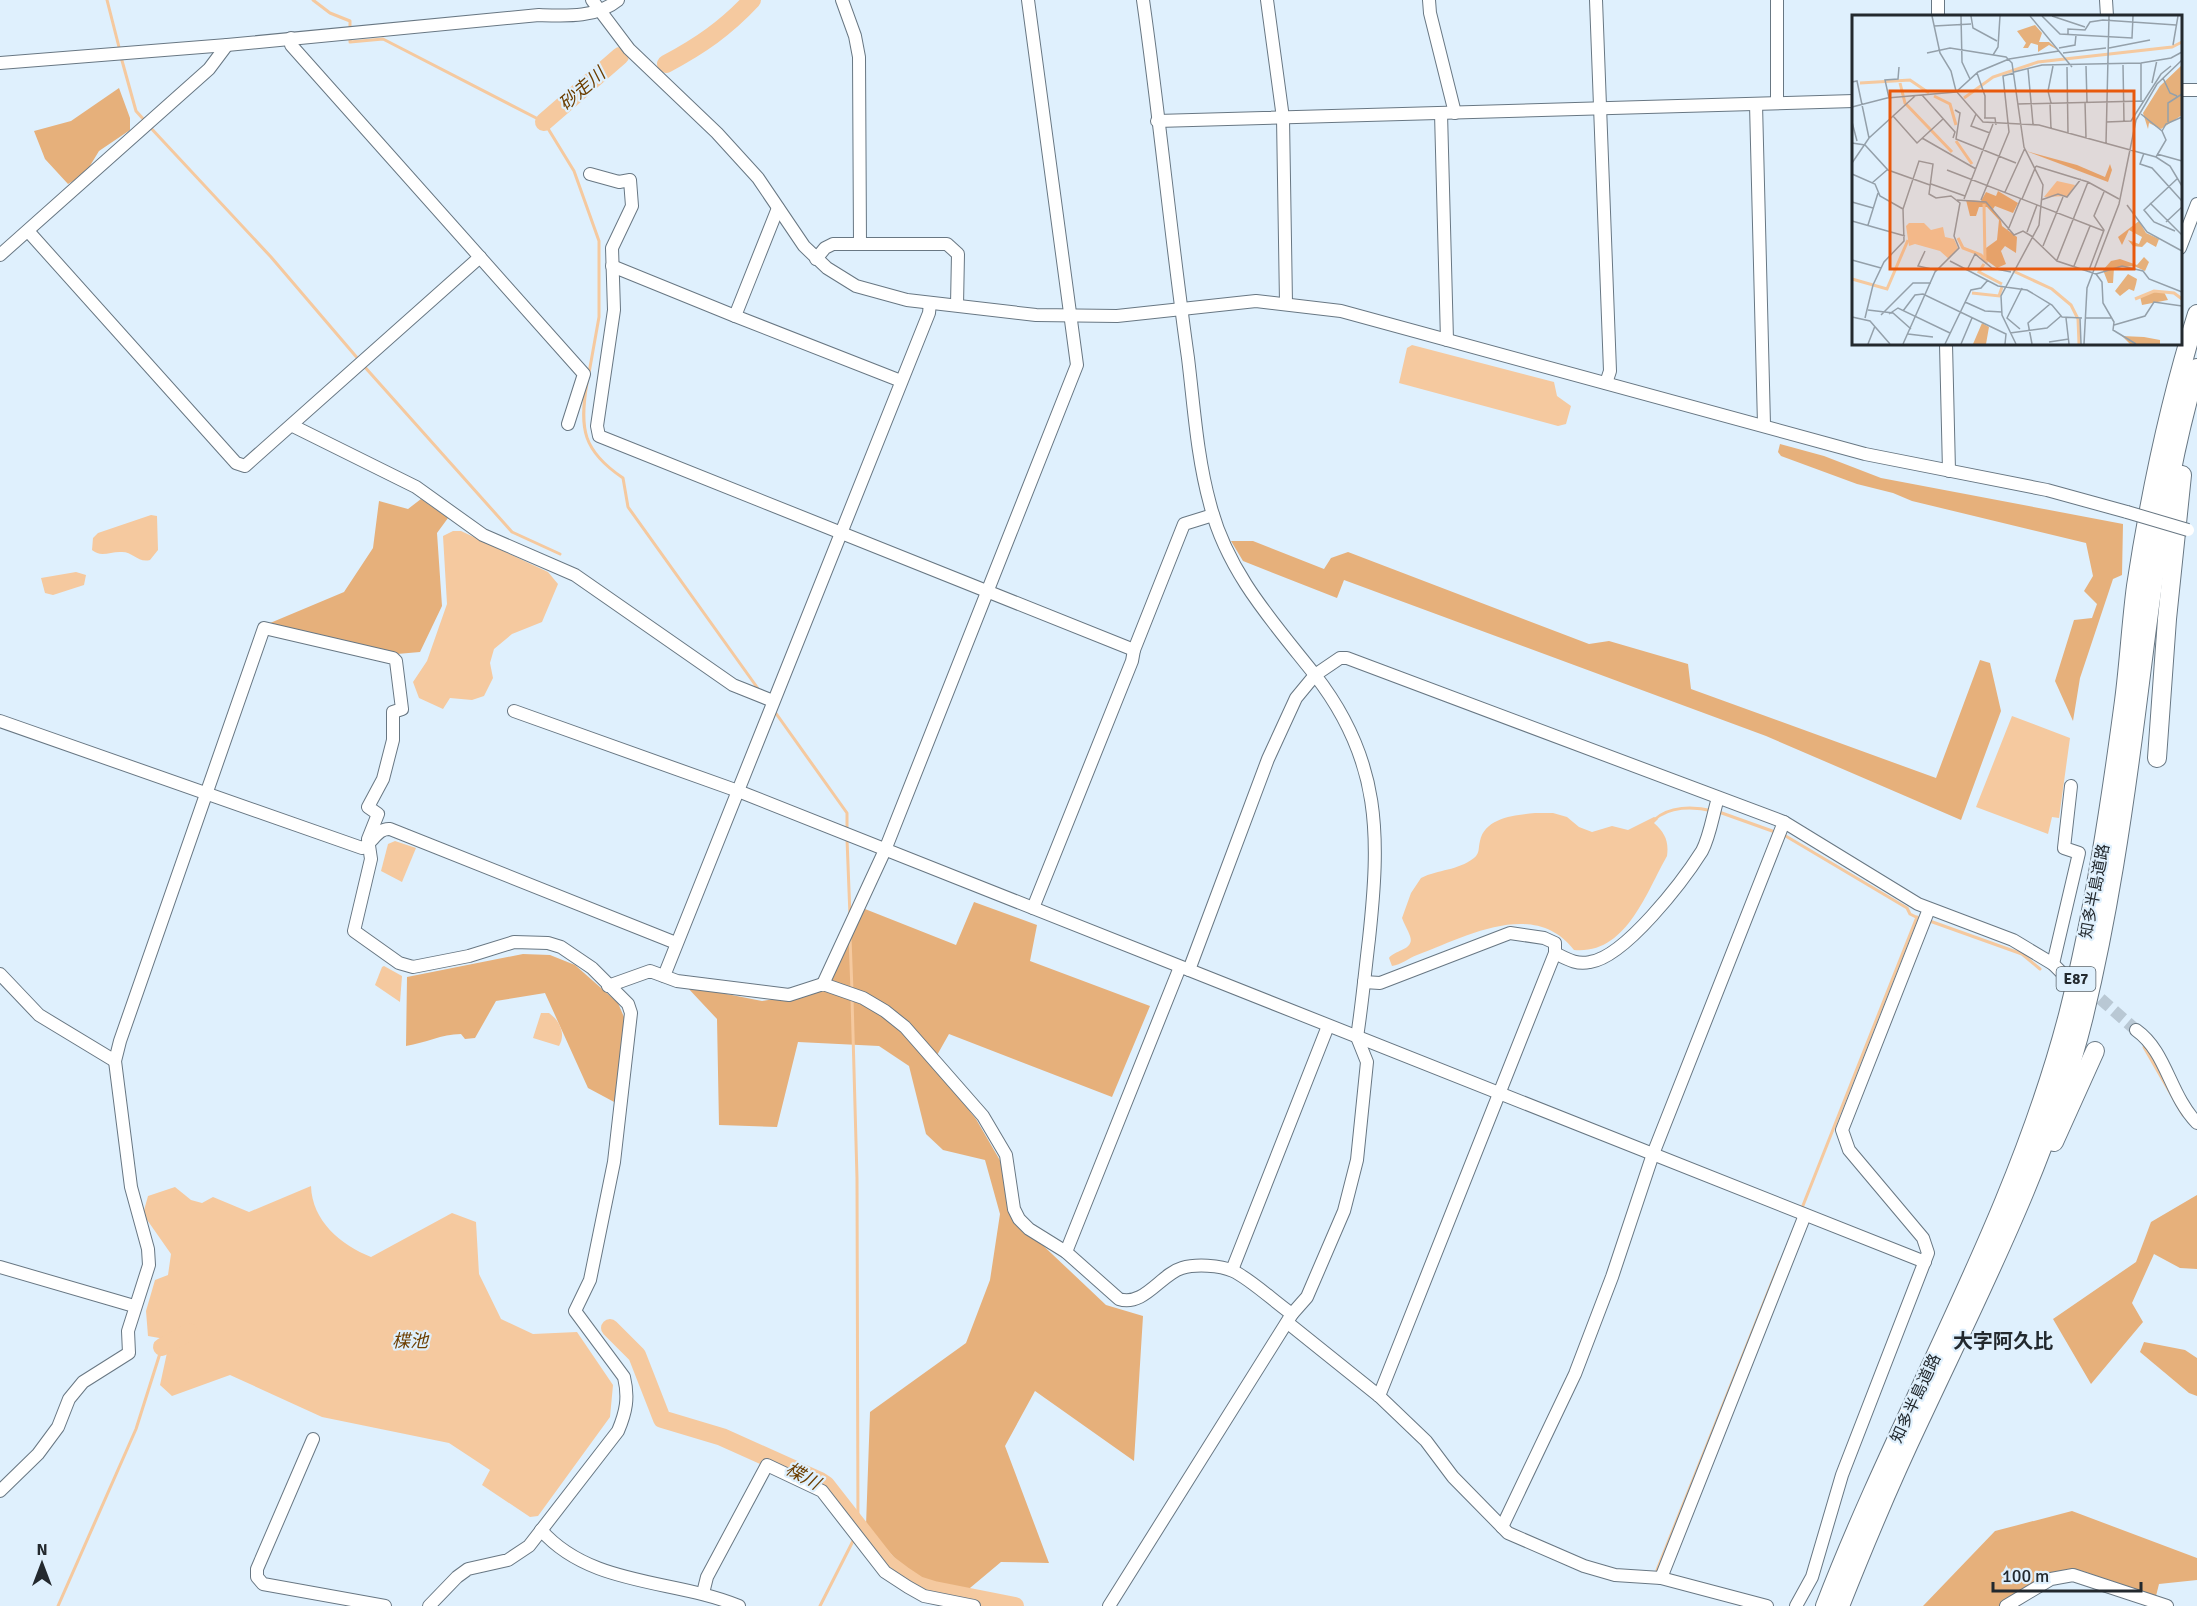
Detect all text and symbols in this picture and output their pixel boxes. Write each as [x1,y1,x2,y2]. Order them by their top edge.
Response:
inset map [1852,15,2182,345]
water label: 砂走川 [554,62,611,115]
street label: 知多半島道路 [2076,842,2114,940]
road number: E87 [2056,967,2096,991]
district label: 大字阿久比 [1953,1329,2053,1354]
water label: 楪池 [392,1330,430,1352]
street label: 知多半島道路 [1887,1351,1945,1446]
water label: 楪川 [782,1458,826,1495]
north arrow [12,1534,72,1594]
text: N [36,1540,48,1560]
scale bar [1993,1555,2142,1593]
text: 100 m [2002,1565,2049,1587]

